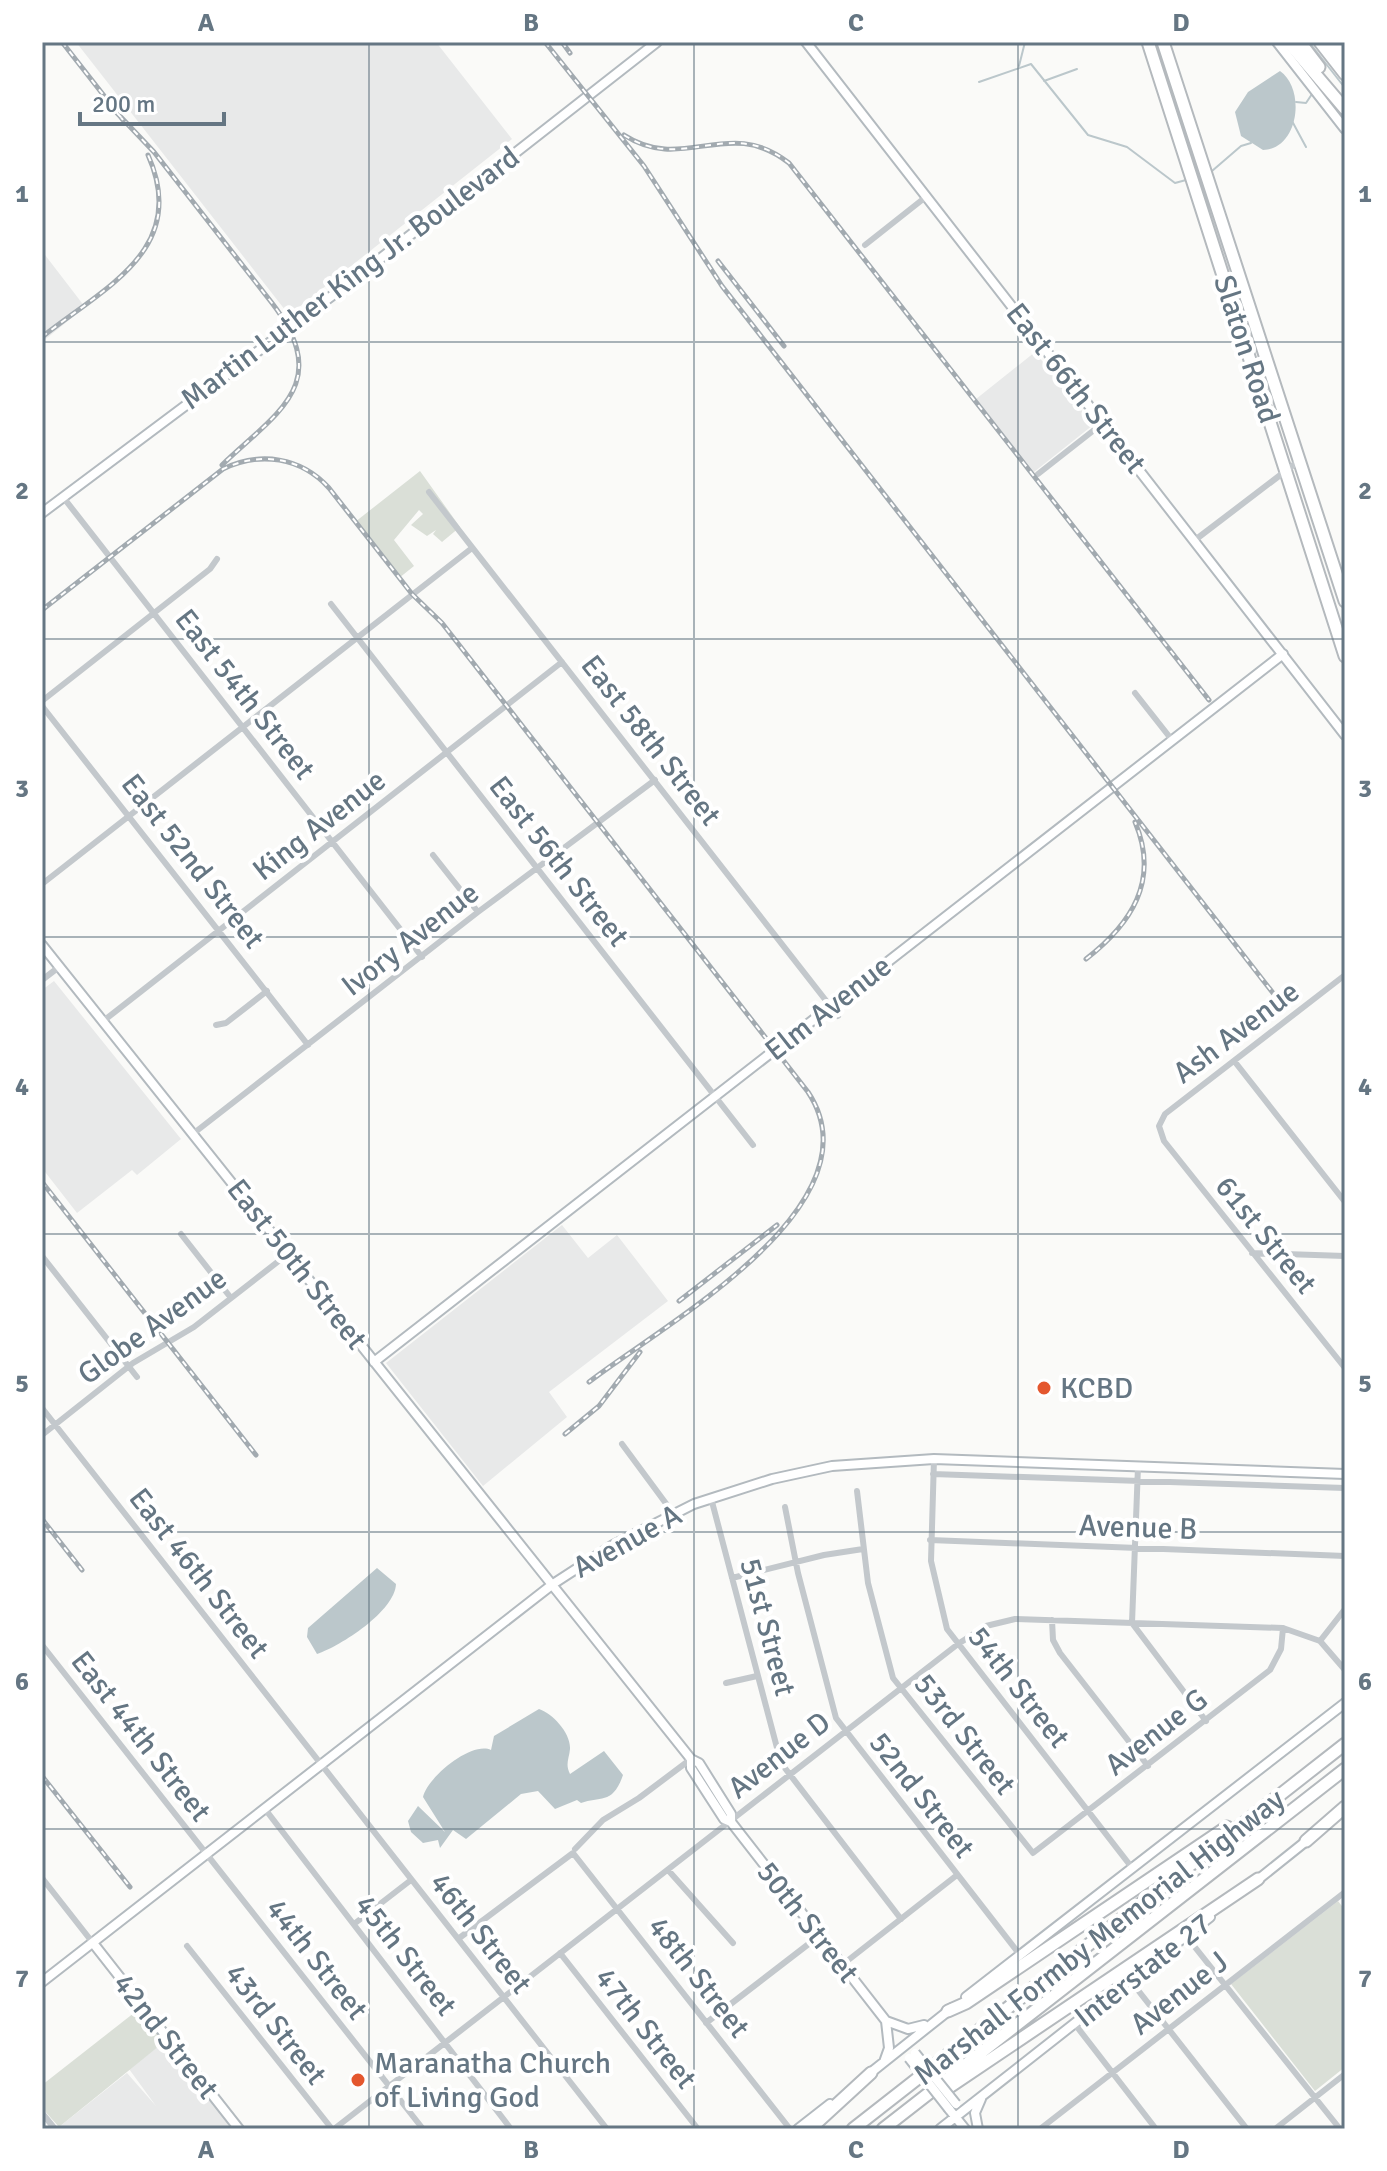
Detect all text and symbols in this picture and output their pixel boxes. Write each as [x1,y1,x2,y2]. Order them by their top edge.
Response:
text: A [198,7,215,39]
text: B [523,7,539,39]
text: C [848,7,864,39]
text: D [1172,7,1190,39]
scale bar [80,76,224,126]
text: 200 m [92,89,155,119]
street label: Martin Luther King Jr. Boulevard [174,139,527,418]
text: 1 [15,178,29,210]
text: 1 [1358,178,1372,210]
street label: Slaton Road [1205,270,1288,428]
street label: East 66th Street [998,296,1154,481]
text: 2 [15,475,29,507]
text: 2 [1358,475,1372,507]
street label: East 54th Street [167,602,323,787]
street label: East 58th Street [573,648,729,833]
street label: King Avenue [245,762,393,889]
street label: East 52nd Street [113,767,272,956]
street label: East 56th Street [481,769,637,954]
text: 3 [15,773,29,805]
text: 3 [1358,773,1372,805]
street label: Ivory Avenue [334,874,486,1004]
street label: Elm Avenue [758,948,899,1069]
street label: Ash Avenue [1166,973,1307,1092]
text: 4 [15,1071,29,1103]
text: 4 [1358,1071,1372,1103]
street label: 61st Street [1207,1169,1324,1302]
street label: East 50th Street [219,1172,375,1357]
street label: Globe Avenue [71,1260,234,1393]
text: 5 [15,1368,29,1400]
text: 5 [1358,1368,1372,1400]
place label: KCBD [1060,1370,1133,1407]
marker: KCBD [1035,1379,1053,1397]
street label: East 46th Street [121,1481,277,1666]
street label: Avenue A [566,1496,688,1586]
street label: Avenue B [1078,1507,1198,1548]
street label: 51st Street [731,1554,804,1700]
street label: 54th Street [960,1619,1078,1755]
street label: East 44th Street [63,1644,219,1829]
text: 6 [15,1666,29,1698]
street label: 53rd Street [906,1666,1023,1802]
text: 6 [1358,1666,1372,1698]
street label: Avenue G [1098,1681,1215,1784]
street label: Avenue D [721,1704,838,1807]
street label: 52nd Street [861,1725,982,1866]
street label: Marshall Formby Memorial Highway [907,1781,1292,2094]
street label: 50th Street [749,1854,867,1990]
street label: 46th Street [422,1865,540,2001]
street label: 45th Street [347,1887,465,2023]
street label: 44th Street [258,1891,376,2027]
street label: Interstate 27 [1067,1905,1219,2036]
street label: 48th Street [640,1909,758,2045]
street label: Avenue J [1123,1944,1236,2043]
street label: 43rd Street [217,1956,334,2092]
street label: 47th Street [587,1960,705,2096]
text: 7 [15,1963,29,1995]
text: 7 [1358,1963,1372,1995]
street label: 42nd Street [105,1966,226,2107]
place label: Maranatha Church of Living God [374,2045,611,2116]
marker: Maranatha Church of Living God [349,2071,367,2089]
text: A [198,2134,215,2166]
text: B [523,2134,539,2166]
text: C [848,2134,864,2166]
text: D [1172,2134,1190,2166]

